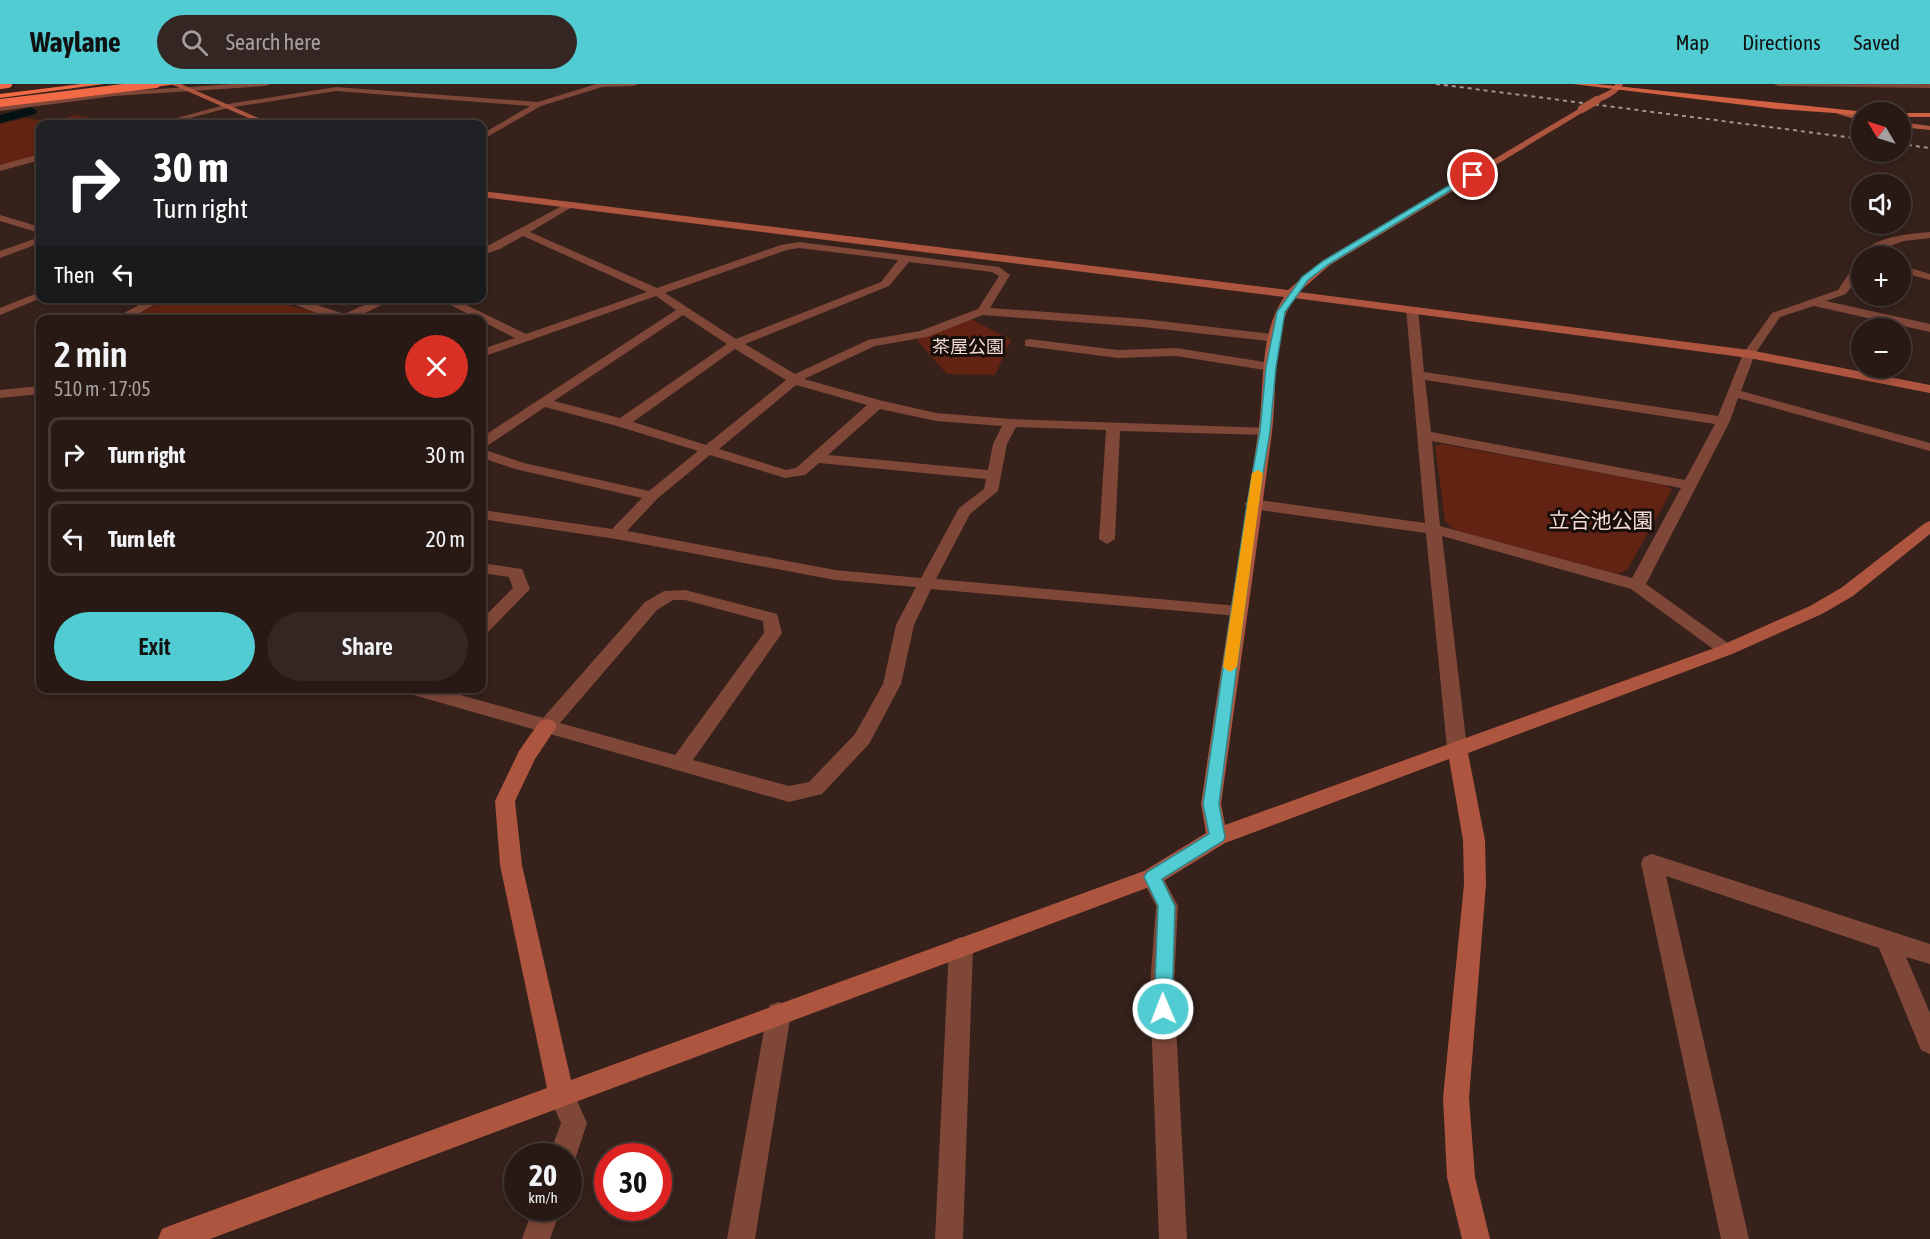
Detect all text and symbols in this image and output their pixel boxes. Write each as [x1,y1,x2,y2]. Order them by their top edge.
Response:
search box [157,15,577,69]
text: Waylane [30,26,121,58]
icon: search [178,26,211,59]
text: Search here [226,29,321,55]
text: Map [1675,30,1709,54]
text: Directions [1742,30,1821,54]
text: Saved [1854,30,1900,54]
north arrow [1851,102,1911,162]
map controls [1851,102,1911,378]
text: 30 m [153,143,228,191]
icon: right [54,144,132,222]
pin [1447,149,1498,200]
icon: arrive [1456,158,1489,191]
button: sound [1851,174,1911,234]
text: Turn right [153,193,248,224]
button: + [1851,246,1911,306]
icon: left [107,258,140,291]
text: Then [54,262,95,288]
button: − [1851,318,1911,378]
text: 2 min [54,333,128,375]
button: close [405,335,468,398]
park label: 茶屋公園 [932,336,1004,357]
text: 510 m · 17:05 [54,377,151,400]
icon: right [57,438,90,471]
text: Turn right [108,442,185,468]
text: 30 m [425,442,465,468]
park label: 立合池公園 [1549,508,1654,532]
icon: left [57,522,90,555]
text: Turn left [108,526,175,552]
text: 20 m [425,526,465,552]
button: Exit [54,612,255,681]
button: Share [267,612,468,681]
position arrow [1131,977,1195,1041]
speed limit sign: 30 [594,1143,672,1221]
text: 20 [529,1158,557,1192]
text: km/h [528,1189,558,1206]

